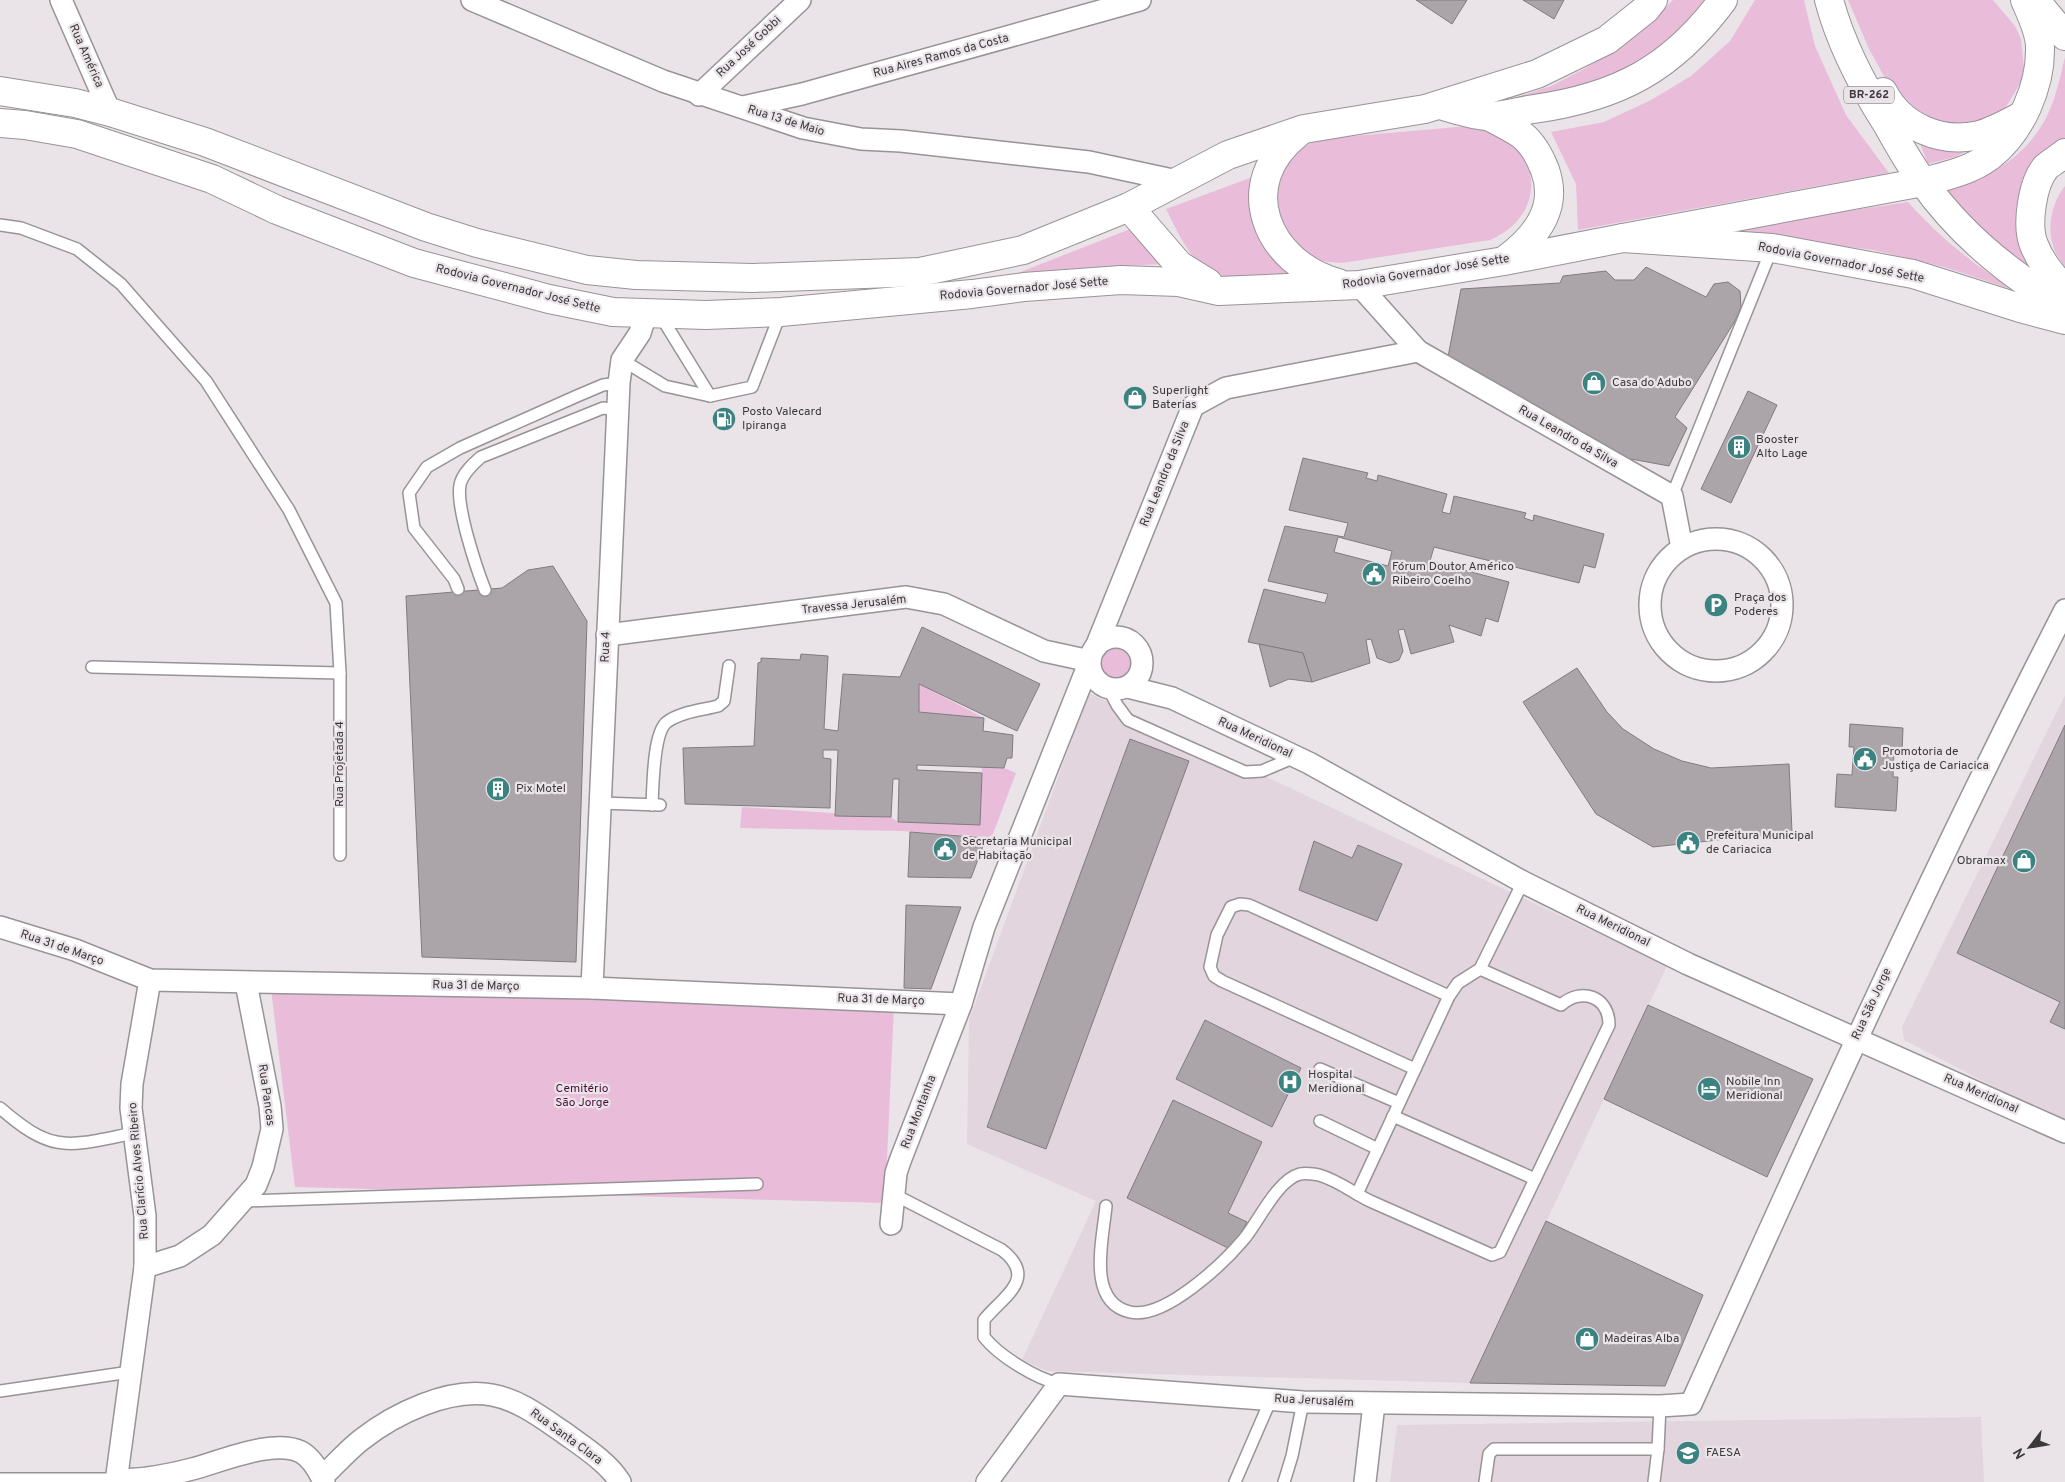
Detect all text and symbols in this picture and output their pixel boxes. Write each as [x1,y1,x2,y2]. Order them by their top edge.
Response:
street label: Rua José Gobbi [713,13,785,81]
street label: Rua América [65,22,107,90]
street label: Rua Aires Ramos da Costa [871,30,1011,82]
road number: BR-262 [1844,86,1894,104]
street label: Rua 13 de Maio [746,102,827,140]
street label: Rodovia Governador José Sette [1756,239,1926,287]
street label: Rodovia Governador José Sette [1341,251,1511,293]
street label: Rodovia Governador José Sette [434,261,602,317]
street label: Rodovia Governador José Sette [939,274,1109,304]
shop icon: Casa do Adubo [1581,370,1607,396]
place label: Casa do Adubo [1612,375,1692,391]
place label: Superlight Baterias [1152,383,1208,413]
shop icon: Superlight Baterias [1122,385,1148,411]
street label: Rua Leandro da Silva [1515,402,1621,472]
place label: Posto Valecard Ipiranga [742,404,822,434]
fuel station icon: Posto Valecard Ipiranga [711,406,737,432]
street label: Rua Leandro da Silva [1137,419,1193,529]
place label: Booster Alto Lage [1756,432,1808,462]
building icon: Booster Alto Lage [1726,434,1752,460]
place label: Fórum Doutor Américo Ribeiro Coelho [1392,559,1514,589]
public building icon: Fórum Doutor Américo Ribeiro Coelho [1361,561,1387,587]
place label: Praça dos Poderes [1734,590,1786,620]
street label: Travessa Jerusalém [801,592,907,618]
parking icon: Praça dos Poderes [1703,592,1729,618]
street label: Rua 4 [597,631,615,663]
street label: Rua Meridional [1215,714,1295,762]
street label: Rua Projetada 4 [332,721,348,807]
place label: Promotoria de Justiça de Cariacica [1882,744,1989,774]
public building icon: Promotoria de Justiça de Cariacica [1852,746,1878,772]
building icon: Pix Motel [485,776,511,802]
place label: Pix Motel [516,781,566,797]
place label: Prefeitura Municipal de Cariacica [1706,828,1814,858]
public building icon: Prefeitura Municipal de Cariacica [1675,830,1701,856]
place label: Secretaria Municipal de Habitação [962,834,1072,864]
public building icon: Secretaria Municipal de Habitação [932,836,958,862]
shop icon: Obramax [2011,848,2037,874]
place label: Obramax [1957,853,2006,869]
street label: Rua Meridional [1573,901,1653,951]
street label: Rua 31 de Março [18,926,106,970]
street label: Rua São Jorge [1848,965,1896,1043]
street label: Rua 31 de Março [432,977,520,995]
street label: Rua 31 de Março [837,990,925,1010]
street label: Rua Pancas [254,1063,278,1127]
place label: Hospital Meridional [1308,1067,1365,1097]
hospital icon: Hospital Meridional [1277,1069,1303,1095]
street label: Rua Meridional [1941,1070,2021,1118]
street label: Rua Montanha [898,1073,940,1151]
place label: Nobile Inn Meridional [1726,1074,1783,1104]
hotel icon: Nobile Inn Meridional [1696,1076,1722,1102]
park label: Cemitério São Jorge [555,1081,609,1111]
street label: Rua Clarício Alves Ribeiro [125,1101,153,1240]
shop icon: Madeiras Alba [1574,1326,1600,1352]
place label: Madeiras Alba [1604,1331,1679,1347]
street label: Rua Jerusalém [1274,1391,1354,1411]
street label: Rua Santa Clara [527,1405,605,1469]
north arrow [2005,1422,2055,1472]
school or university icon: FAESA [1675,1440,1701,1466]
text: N [2010,1444,2030,1462]
place label: FAESA [1706,1445,1741,1461]

